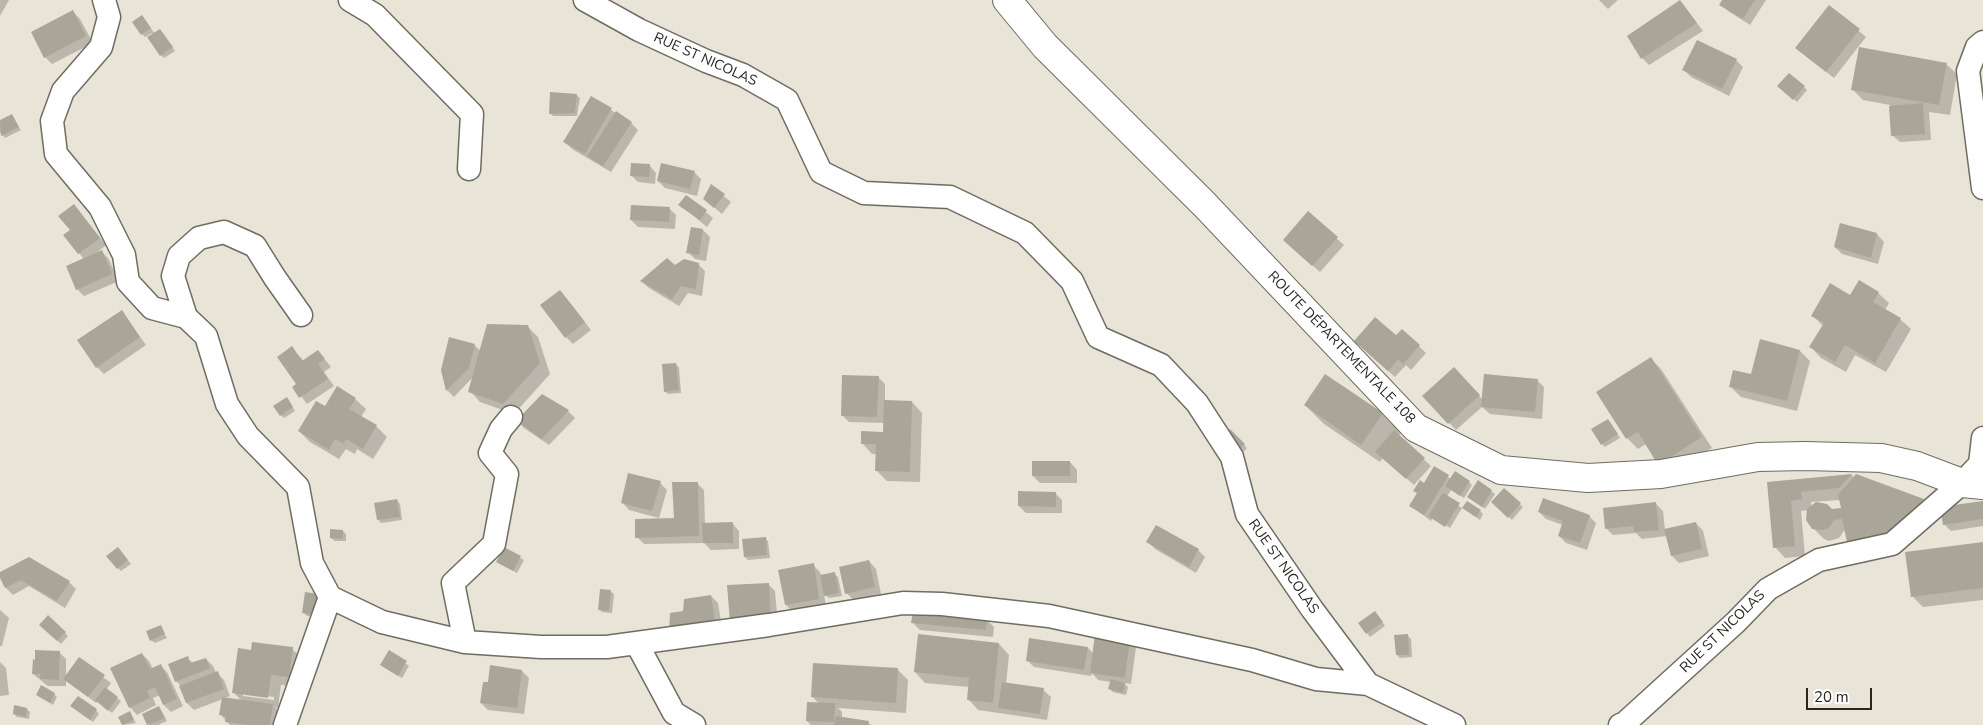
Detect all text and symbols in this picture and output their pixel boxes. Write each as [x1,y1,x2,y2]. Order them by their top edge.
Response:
street label: RUE ST NICOLAS [651,30,759,90]
street label: ROUTE DÉPARTEMENTALE 108 [1264,268,1418,428]
street label: RUE ST NICOLAS [1244,516,1322,618]
street label: RUE ST NICOLAS [1677,587,1769,677]
scale bar [1808,678,1874,710]
text: 20 m [1814,687,1849,707]

